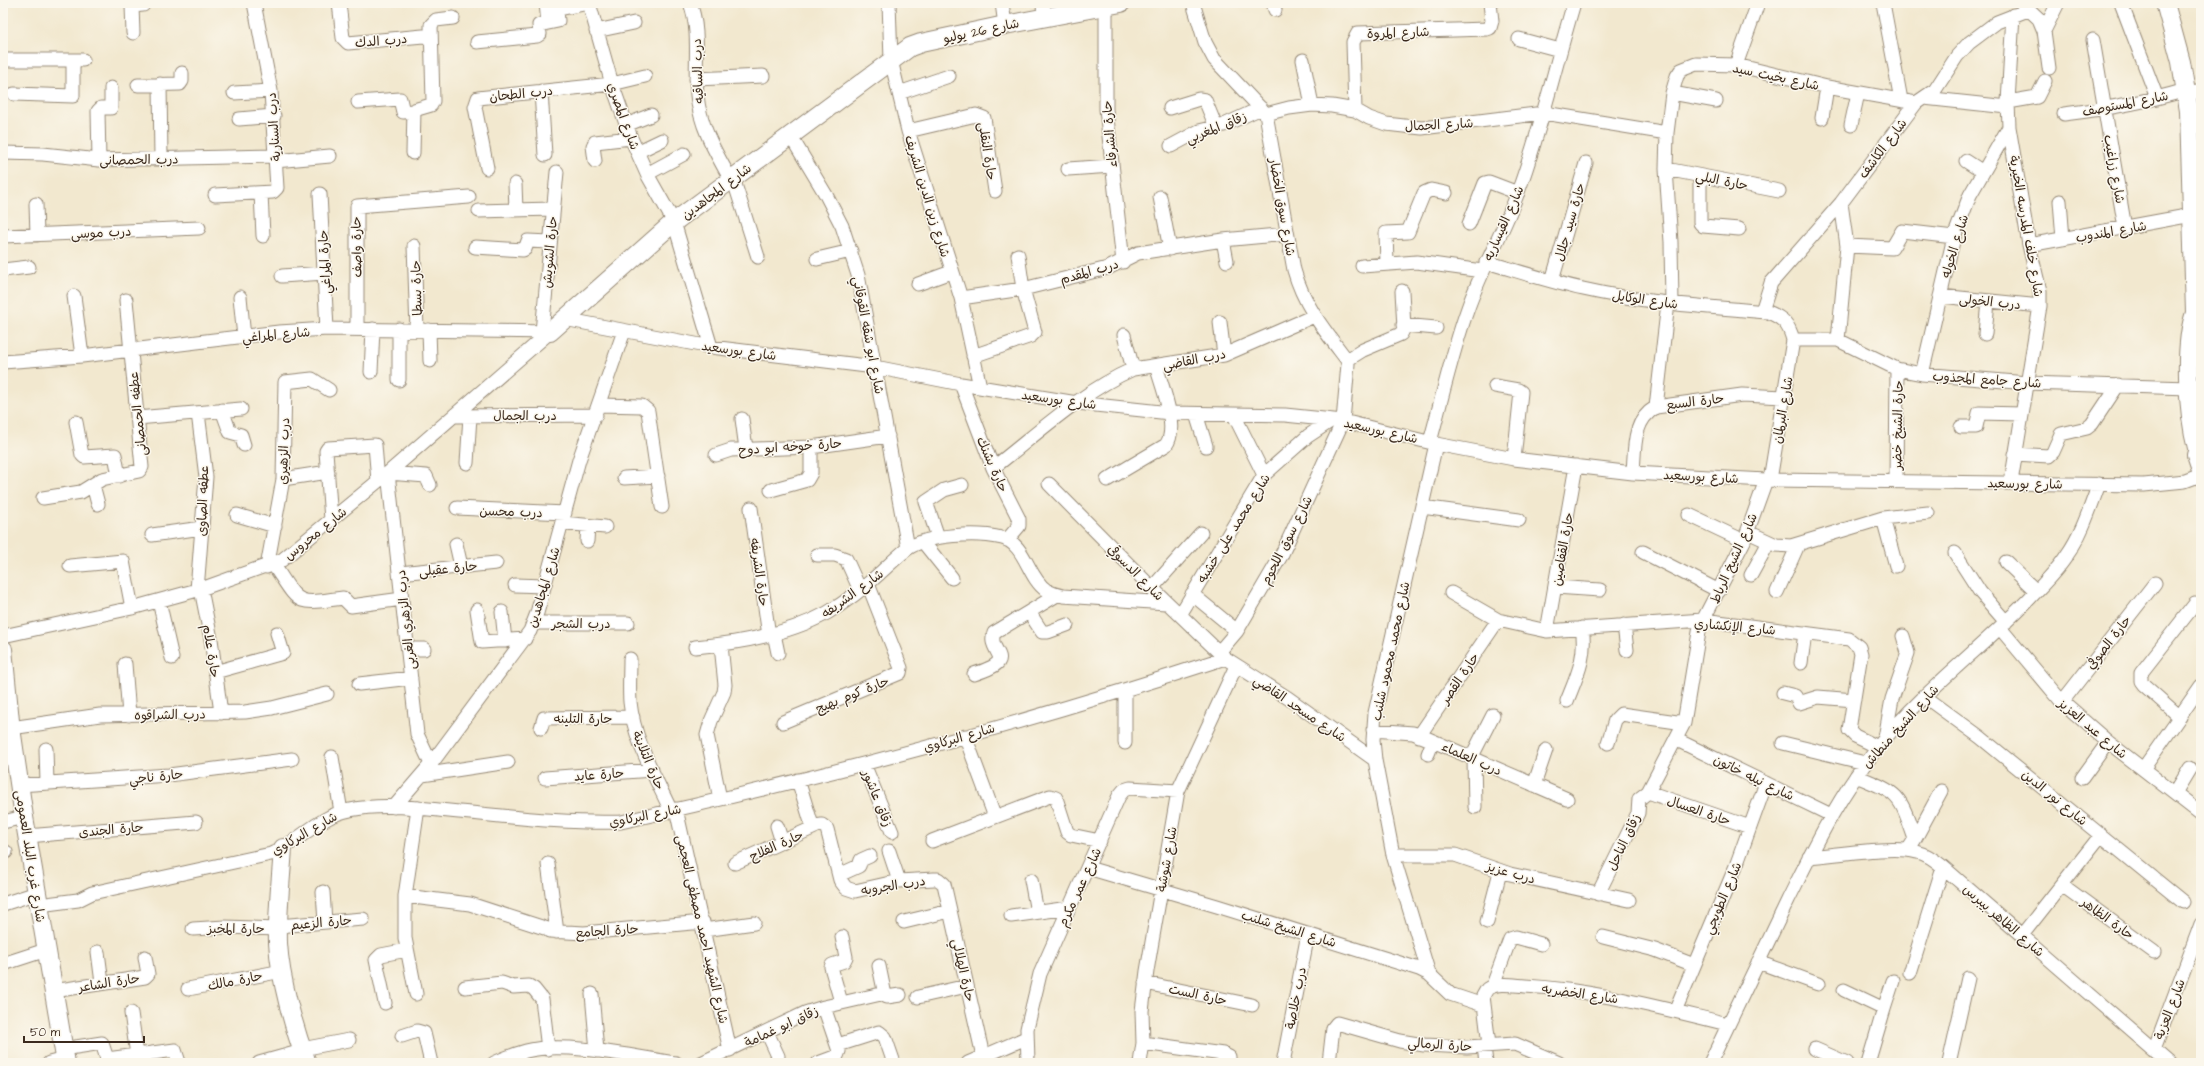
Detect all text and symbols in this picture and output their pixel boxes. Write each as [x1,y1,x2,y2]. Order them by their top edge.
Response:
street label: شارع 26 يوليو [941,14,1021,48]
street label: شارع المروة [1366,23,1430,43]
street label: درب الدك [354,30,408,52]
street label: درب الساقيه [688,38,708,104]
street label: شارع بخيت سيد [1731,59,1821,95]
street label: شارع المصري [603,80,644,153]
street label: درب الطحان [488,82,554,106]
street label: شارع المستوصف [2081,87,2170,121]
street label: درب السنارية [263,92,285,162]
street label: حارة الشرفاء [1098,99,1122,168]
street label: زقاق المغربي [1183,108,1250,150]
street label: شارع الجمال [1404,114,1474,136]
street label: شارع الكاشف [1854,115,1911,182]
street label: حارة النقلى [974,121,1001,182]
street label: شارع زين الدين الشريف [900,133,954,260]
street label: شارع زراغيب [2099,133,2129,205]
street label: درب الحمصانى [99,150,179,170]
street label: شارع خلف المدرسه الخيرية [2005,154,2047,298]
street label: شارع سوق الخضار [1264,156,1299,258]
street label: شارع المجاهدين [678,159,755,224]
street label: حارة البلي [1694,167,1750,197]
street label: حارة سيد جلال [1550,181,1590,264]
street label: شارع القيساريه [1479,183,1528,264]
street label: شارع الخوله [1937,212,1973,280]
street label: حارة الشويش [538,215,562,289]
street label: حارة واصف [347,216,367,278]
street label: شارع المندوب [2074,217,2148,247]
street label: درب موسى [70,222,132,244]
street label: حارة المراغي [314,229,338,294]
street label: درب المقدم [1058,255,1121,290]
street label: حارة بسطا [407,260,427,316]
street label: شارع ابو شقه القوقاني [846,275,888,396]
street label: شارع الوكايل [1611,286,1679,314]
street label: درب الخولى [1958,290,2022,314]
street label: شارع المراغي [241,323,311,349]
street label: شارع بورسعيد [700,337,777,365]
street label: درب القاضي [1161,345,1228,377]
street label: شارع جامع المجذوب [1932,367,2042,394]
street label: عطفه الحمصانى [125,371,151,457]
street label: شارع البرلمان [1768,375,1798,445]
street label: حارة الشيخ خضر [1888,380,1908,471]
street label: شارع بورسعيد [1020,386,1097,414]
street label: حارة السبع [1665,389,1725,415]
street label: درب الجمال [493,407,557,425]
street label: شارع بورسعيد [1342,414,1420,448]
street label: درب الزهيري [274,417,294,485]
street label: حارة خوخه ابو دوح [738,434,843,460]
street label: حارة بشنك [972,434,1012,495]
street label: عطفه الصاوى [193,465,213,537]
street label: شارع بورسعيد [1663,466,1739,488]
street label: شارع محمد على خشبه [1193,470,1275,587]
street label: شارع بورسعيد [1987,474,2063,494]
street label: شارع سوق اللحوم [1257,493,1318,589]
street label: درب محسن [479,502,543,522]
street label: شارع محروس [281,503,351,565]
street label: شارع الشيخ الرباط [1706,510,1762,607]
street label: حارة القفاصين [1548,511,1578,587]
street label: حارة الشريفه [745,537,773,607]
street label: شارع الدسوقي [1103,541,1167,605]
street label: شارع المجاهدين [523,545,565,630]
street label: حارة عقيلى [418,557,478,581]
street label: شارع الشريفه [818,565,887,623]
street label: درب الزهري الغربى [392,569,420,671]
street label: شارع محمد محمود شلنب [1367,580,1415,722]
street label: حارة الصوفي [2082,612,2136,673]
street label: شارع الإنكشاري [1693,614,1777,640]
street label: درب الشجر [550,615,611,633]
street label: حارة علام [197,623,224,679]
street label: حارة القصر [1436,649,1484,709]
street label: شارع مسجد القاضي [1248,671,1349,748]
street label: حارة كوم بهيج [813,672,892,719]
street label: شارع الشيخ منطاش [1858,681,1943,772]
street label: شارع عبد العزيز [2053,694,2131,763]
street label: درب الشراقوه [134,705,206,725]
street label: حارة التلينه [554,710,612,728]
street label: شارع البركاوي [922,719,997,757]
street label: حارة التلاينة [628,728,669,793]
street label: درب العلماء [1439,738,1505,780]
street label: شارع نيله خاتون [1710,751,1797,805]
street label: حارة عايد [573,764,625,786]
street label: حارة ناجي [128,765,184,791]
street label: زقاق عاشور [857,766,897,830]
street label: شارع نور الدين [2018,766,2091,830]
street label: شارع غرب البلد العمومى [11,789,49,924]
street label: حارة العسال [1665,792,1733,830]
street label: شارع البركاوي [607,800,683,832]
street label: شارع البركاوي [268,808,341,860]
street label: زقاق الناحل [1603,811,1645,874]
street label: حارة الجندى [78,818,144,842]
street label: شارع شوشة [1152,825,1182,893]
street label: حارة الفلاح [746,826,806,866]
street label: شارع الشهيد احمد مصطفى العجمى [672,833,733,1025]
street label: شارع عمر مكرم [1054,845,1107,930]
street label: درب عزيز [1483,857,1537,889]
street label: شارع الطوبجي [1700,860,1748,938]
street label: درب الجروبه [860,872,927,900]
street label: شارع الظاهر بيبرس [1959,880,2048,961]
street label: حارة الظاهر [2077,893,2137,944]
street label: شارع الشيخ شلنب [1239,906,1338,952]
street label: حارة الزعيم [290,911,353,936]
street label: حارة المخبز [206,920,265,938]
street label: حارة الجامع [575,920,639,943]
street label: حارة الهلالي [945,937,979,1004]
street label: درب خلاصة [1281,966,1311,1031]
street label: حارة مالك [206,967,264,995]
street label: حارة الشاعر [76,969,141,997]
street label: شارع العزبة [2150,977,2190,1042]
street label: حارة الست [1167,980,1229,1010]
street label: شارع الخضريه [1541,980,1619,1008]
street label: زقاق ابو غمامة [742,1002,821,1052]
scale bar [24,1018,144,1044]
text: 50 m [30,1024,61,1041]
street label: حارة الرمالي [1407,1034,1473,1058]

